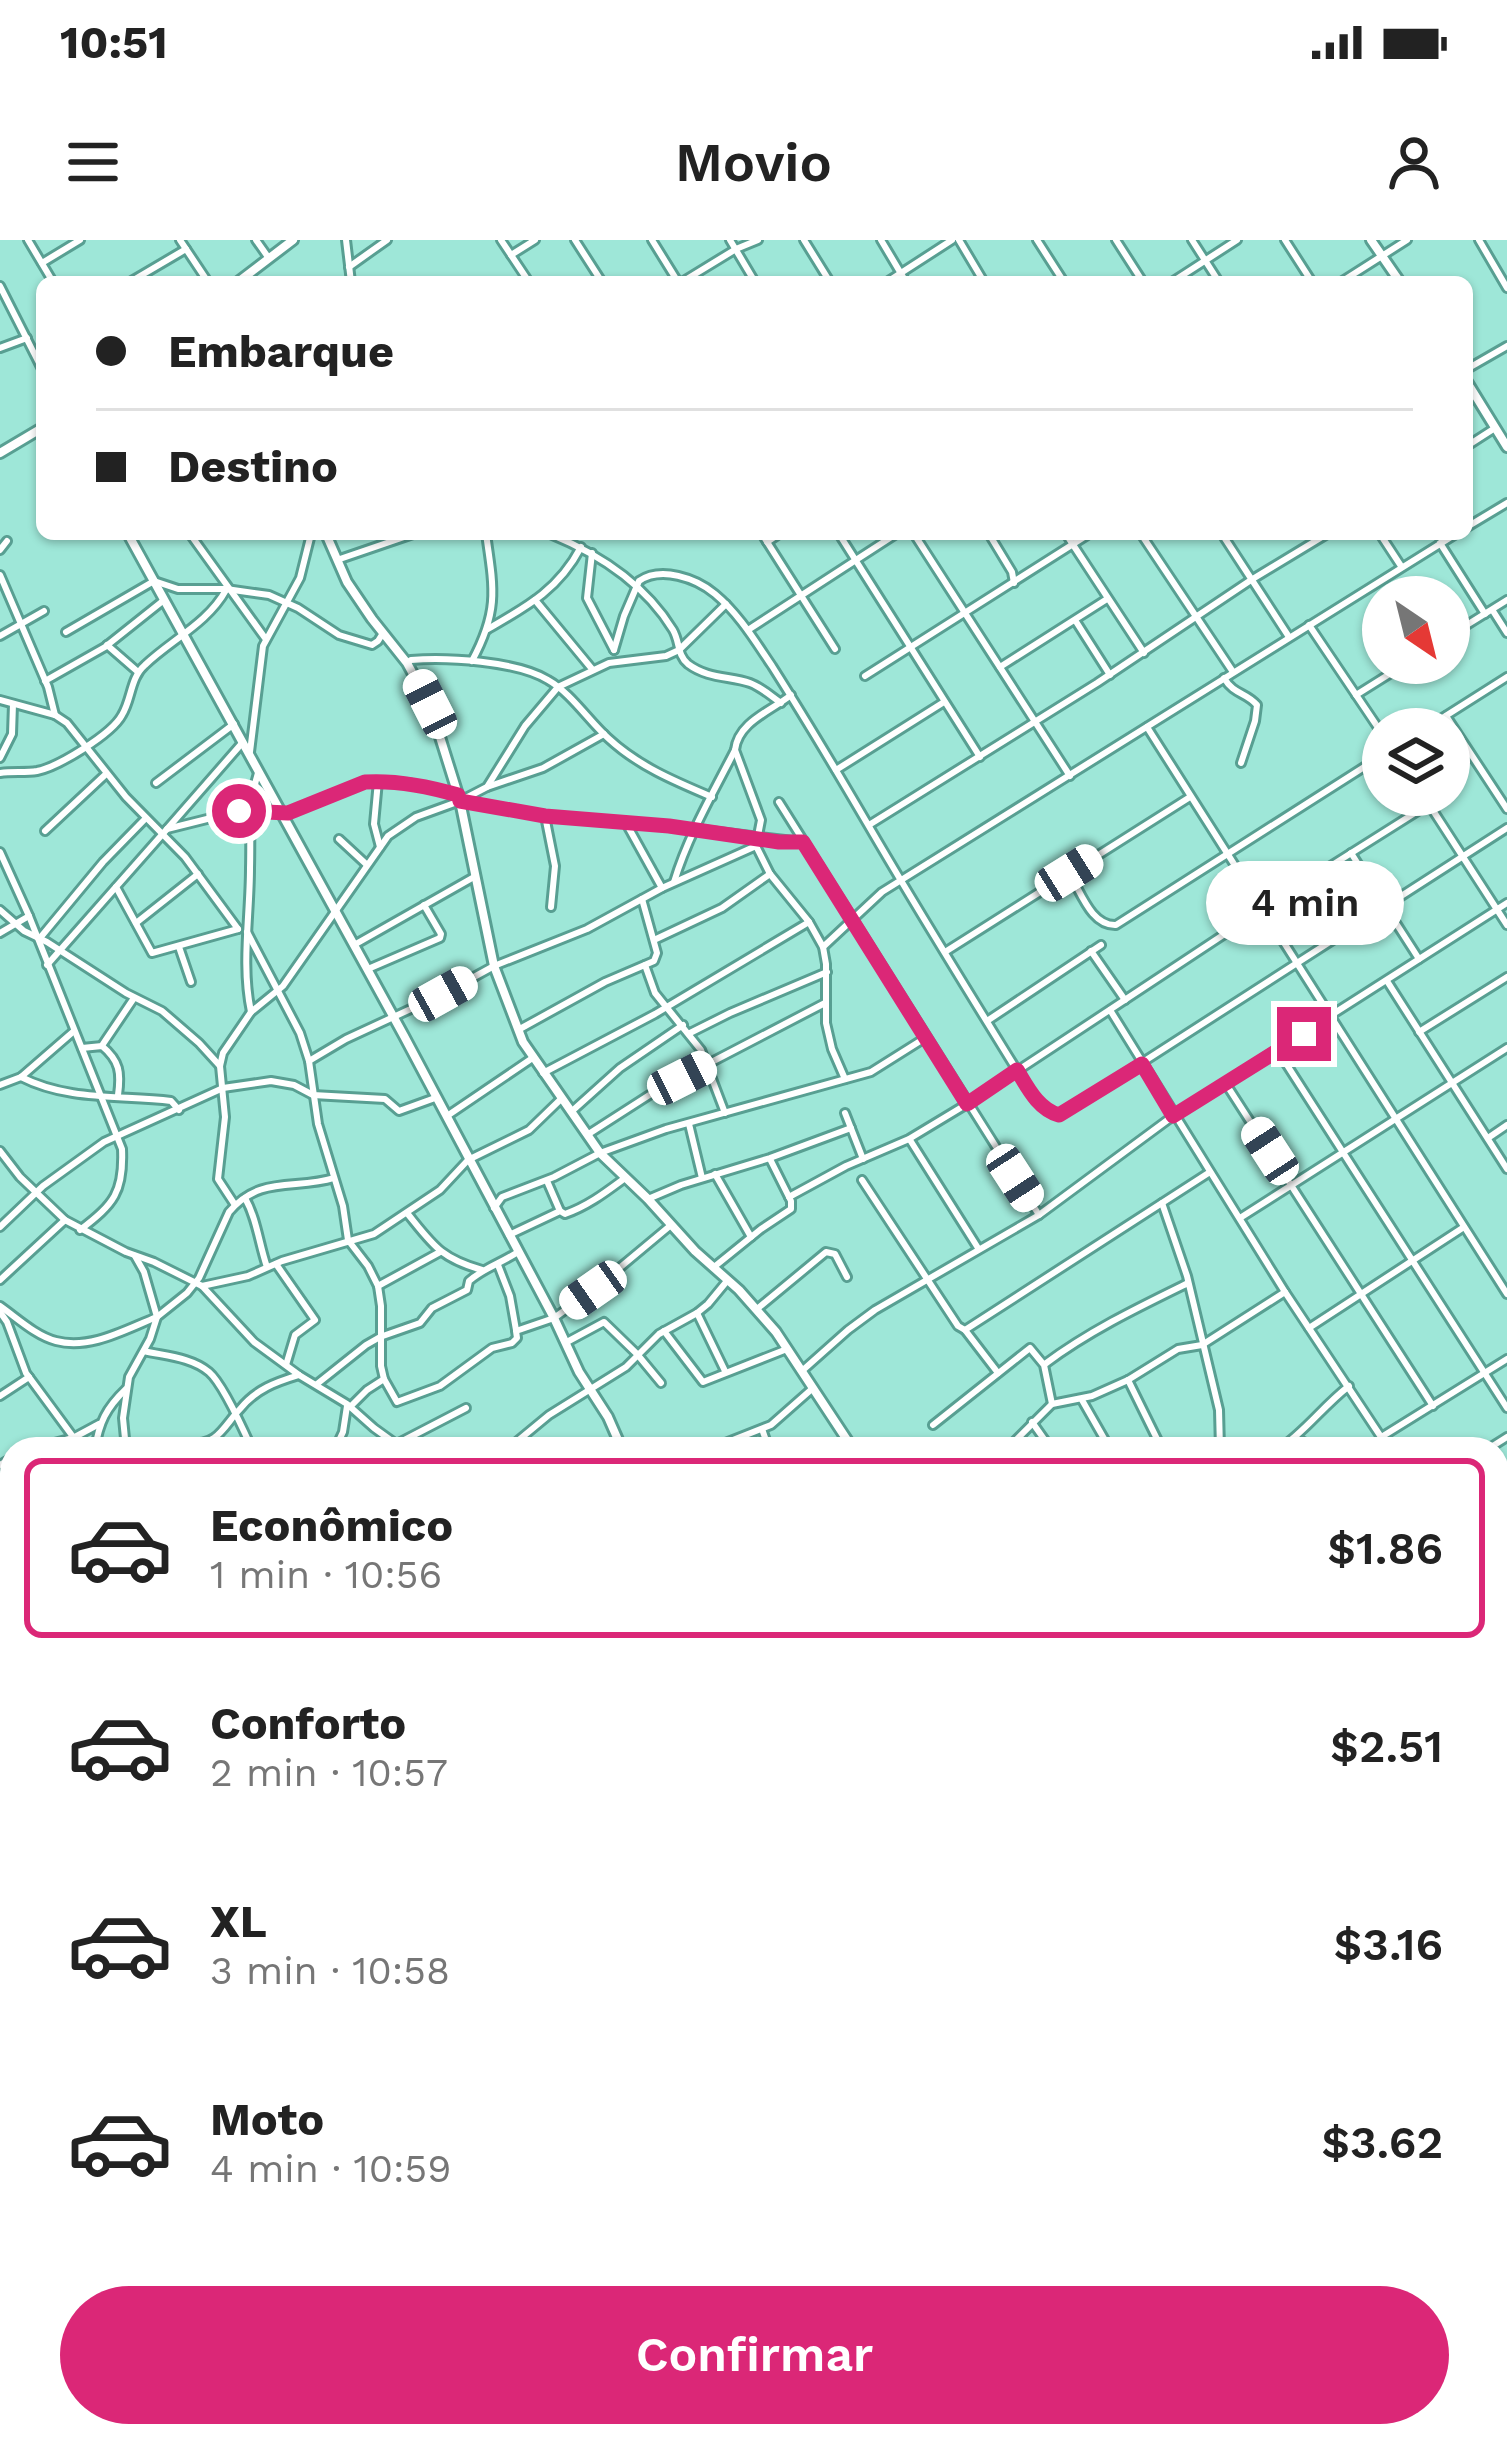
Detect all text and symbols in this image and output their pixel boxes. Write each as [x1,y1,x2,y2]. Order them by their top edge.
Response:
text: 10:51 [60,16,168,69]
icon: menu [60,129,126,195]
icon: person [1381,129,1447,195]
text: Movio [675,131,832,194]
text: Embarque [168,325,394,378]
text: Destino [168,440,338,493]
north arrow [1362,576,1470,684]
map controls [1362,576,1470,816]
car [398,664,462,744]
button: layers [1362,708,1470,816]
route start [212,784,266,838]
car [1029,839,1109,907]
callout: 4 min [1205,860,1403,944]
text: 4 min [1251,880,1359,925]
car [403,961,483,1027]
route end [1277,1007,1331,1061]
car [642,1046,722,1110]
car [1235,1111,1305,1191]
car [980,1138,1050,1218]
car [553,1255,633,1325]
icon: car [66,1494,174,1602]
text: Econômico [210,1499,453,1552]
text: $1.86 [1327,1522,1443,1575]
text: 1 min · 10:56 [210,1552,442,1597]
icon: car [66,1692,174,1800]
text: Conforto [210,1697,406,1750]
text: $2.51 [1330,1720,1443,1773]
text: 2 min · 10:57 [210,1750,448,1795]
icon: car [66,1890,174,1998]
text: XL [210,1895,267,1948]
text: $3.16 [1334,1918,1443,1971]
text: 3 min · 10:58 [210,1948,450,1993]
icon: car [66,2088,174,2196]
text: Moto [210,2093,324,2146]
text: $3.62 [1322,2116,1443,2169]
text: 4 min · 10:59 [210,2146,451,2191]
button: Confirmar [60,2286,1449,2424]

